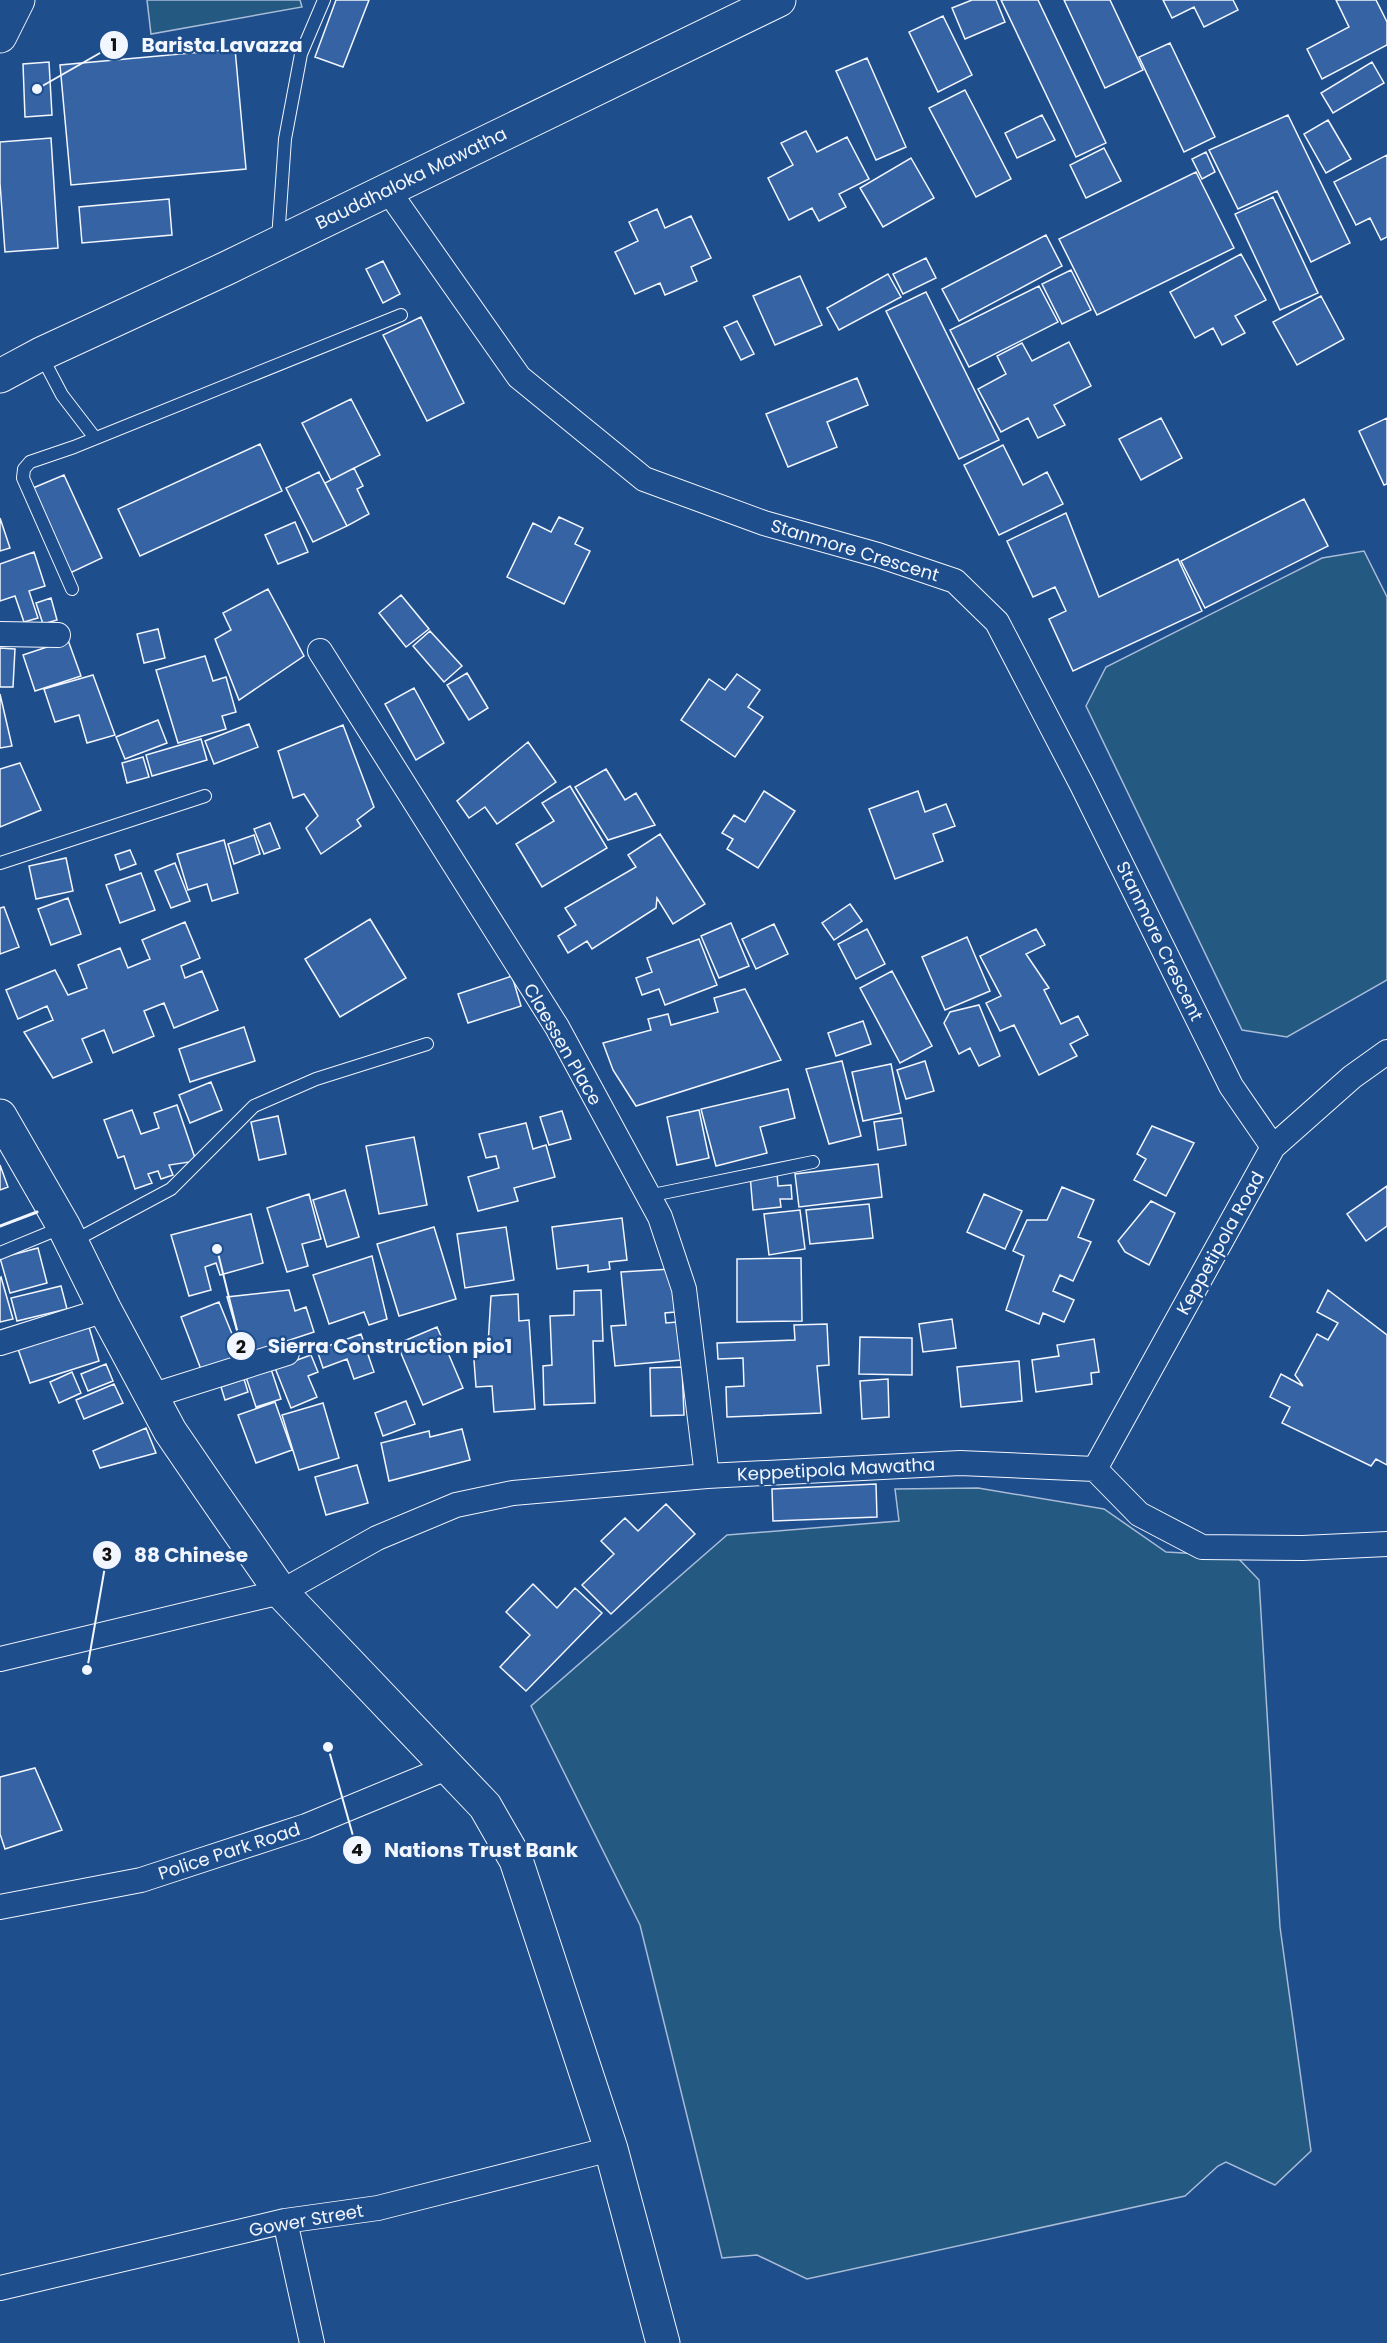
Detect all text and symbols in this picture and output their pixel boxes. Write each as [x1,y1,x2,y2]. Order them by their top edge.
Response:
callout: Barista Lavazza [99,26,314,64]
text: Barista Lavazza [142,31,302,59]
text: 1 [111,32,117,57]
street label: Bauddhaloka Mawatha [311,121,511,235]
street label: Stanmore Crescent [768,512,942,588]
street label: Stanmore Crescent [1110,857,1210,1025]
street label: Claessen Place [518,978,608,1110]
street label: Keppetipola Road [1170,1167,1270,1319]
callout: Sierra Construction pio1 [226,1327,524,1365]
text: Sierra Construction pio1 [268,1332,512,1360]
text: 2 [236,1334,246,1359]
street label: Keppetipola Mawatha [736,1451,936,1487]
callout: 88 Chinese [92,1536,260,1574]
text: 88 Chinese [134,1541,248,1569]
text: 3 [102,1542,112,1567]
street label: Police Park Road [155,1816,303,1886]
callout: Nations Trust Bank [342,1831,590,1869]
text: Nations Trust Bank [384,1836,579,1864]
text: 4 [351,1837,363,1862]
street label: Gower Street [247,2198,365,2242]

